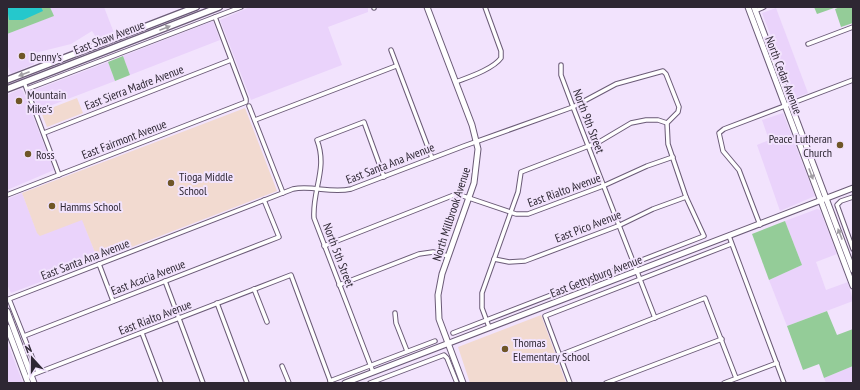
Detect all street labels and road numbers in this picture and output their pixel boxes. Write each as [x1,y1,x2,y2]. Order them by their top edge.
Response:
street label: East Shaw Avenue [72,17,146,57]
street label: North Cedar Avenue [762,34,806,116]
street label: East Sierra Madre Avenue [82,61,186,113]
street label: North 9th Street [570,87,608,156]
street label: East Fairmont Avenue [79,116,169,162]
street label: East Santa Ana Avenue [344,139,436,187]
street label: North Millbrook Avenue [429,165,473,263]
street label: East Rialto Avenue [525,170,603,210]
street label: East Pico Avenue [553,206,623,245]
street label: North 5th Street [320,221,358,290]
street label: East Santa Ana Avenue [39,235,131,283]
street label: East Gettysburg Avenue [548,252,644,300]
street label: East Acacia Avenue [109,256,187,298]
street label: East Rialto Avenue [116,296,194,338]

